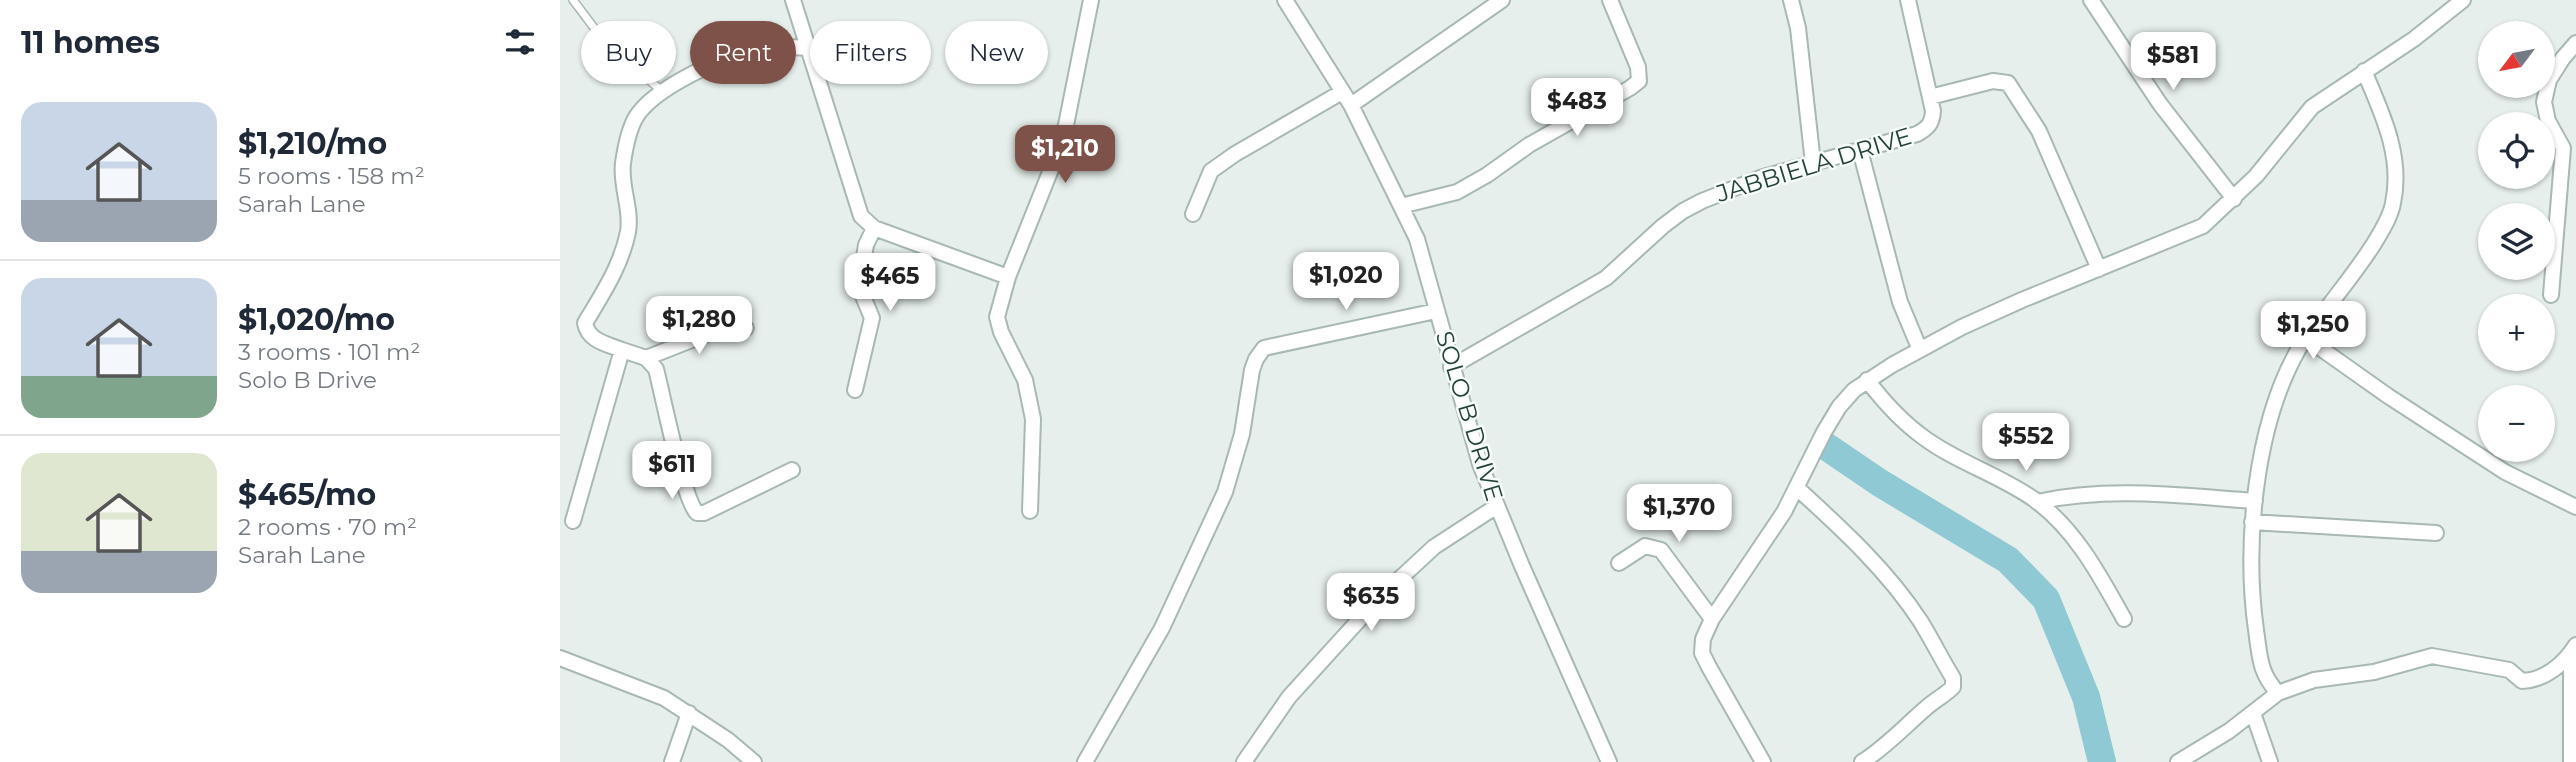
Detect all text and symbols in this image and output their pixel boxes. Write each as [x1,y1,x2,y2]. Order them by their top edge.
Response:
chip: Buy [581,21,676,84]
chip: Rent [690,21,796,84]
chip: Filters [810,21,931,84]
chip: New [945,21,1048,84]
north arrow [2478,21,2555,98]
map controls [2478,21,2555,462]
icon: filters [501,23,539,61]
text: 11 homes [21,24,160,61]
pin: $581 [2132,32,2214,92]
text: $581 [2147,41,2199,69]
pin: $483 [1536,78,1618,138]
text: $483 [1547,87,1607,115]
button: locate [2478,112,2555,189]
street label: JABBIELA DRIVE [1712,121,1915,208]
text: $1,210/mo [238,125,387,162]
pin: $1,210 [1008,125,1122,185]
icon: home [77,130,161,214]
text: $1,210 [1031,134,1099,162]
text: 5 rooms · 158 m² [238,162,425,190]
text: Sarah Lane [238,190,366,218]
button: layers [2478,203,2555,280]
pin: $1,020 [1289,252,1403,312]
pin: $465 [849,254,931,313]
text: $1,020 [1309,261,1383,289]
text: $465 [860,262,920,290]
button: + [2478,294,2555,371]
pin: $1,280 [642,296,756,356]
text: $1,020/mo [238,301,395,338]
pin: $1,250 [2256,302,2370,361]
text: $1,280 [662,305,736,333]
icon: home [77,306,161,390]
text: $1,250 [2277,310,2349,338]
street label: SOLO B DRIVE [1430,327,1509,504]
text: 3 rooms · 101 m² [238,338,420,366]
text: Solo B Drive [238,366,377,394]
button: − [2478,385,2555,462]
pin: $552 [1985,414,2067,473]
text: $552 [1998,422,2054,450]
pin: $611 [631,442,713,501]
text: $611 [648,450,696,478]
text: $465/mo [238,476,376,513]
icon: home [77,481,161,565]
pin: $1,370 [1622,484,1736,544]
text: $1,370 [1643,493,1715,521]
text: 2 rooms · 70 m² [238,513,417,541]
text: Sarah Lane [238,541,366,569]
pin: $635 [1330,574,1412,633]
text: $635 [1343,582,1399,610]

